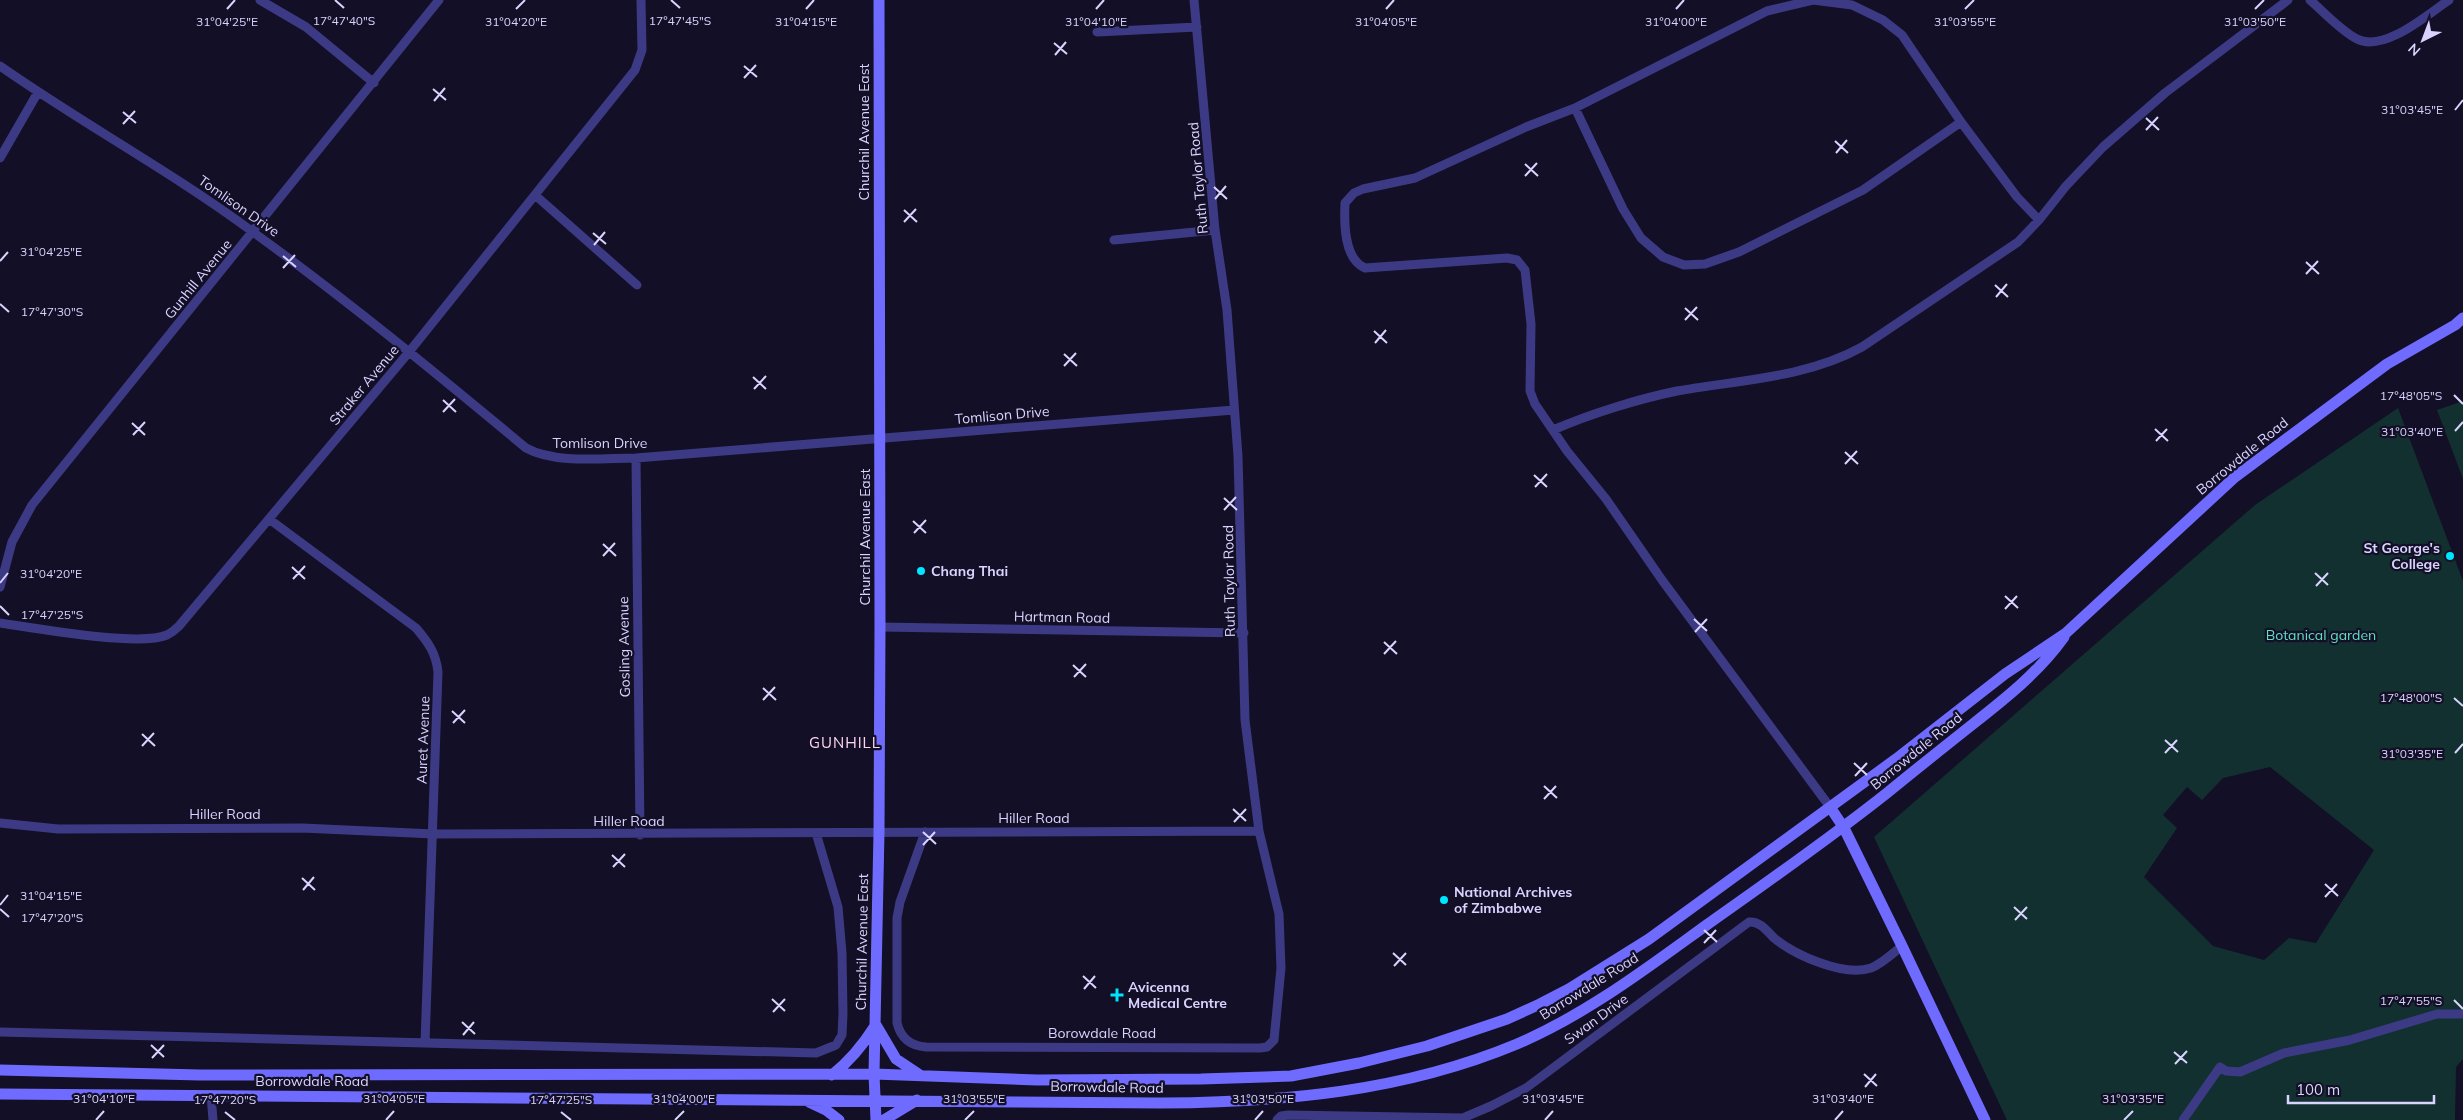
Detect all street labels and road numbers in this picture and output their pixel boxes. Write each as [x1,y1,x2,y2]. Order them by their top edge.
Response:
street label: Churchil Avenue East [855,63,873,201]
street label: Ruth Taylor Road [1184,121,1212,235]
street label: Tomlison Drive [195,171,283,241]
street label: Gunhill Avenue [160,236,236,322]
street label: Straker Avenue [325,341,403,429]
street label: Tomlison Drive [954,402,1050,428]
street label: Borrowdale Road [2192,413,2292,499]
street label: Tomlison Drive [553,434,647,452]
street label: Churchil Avenue East [856,468,874,606]
street label: Ruth Taylor Road [1219,525,1239,637]
street label: Gosling Avenue [614,596,634,698]
street label: Hartman Road [1014,607,1110,627]
street label: Auret Avenue [412,696,434,784]
street label: Borrowdale Road [1866,708,1966,794]
street label: Hiller Road [189,805,261,823]
street label: Hiller Road [998,809,1070,827]
street label: Hiller Road [593,812,665,830]
street label: Churchil Avenue East [852,873,872,1011]
street label: Borrowdale Road [1536,948,1642,1024]
street label: Swan Drive [1560,990,1632,1048]
street label: Borowdale Road [1048,1024,1156,1042]
street label: Borrowdale Road [255,1072,369,1090]
street label: Borrowdale Road [1050,1077,1164,1097]

